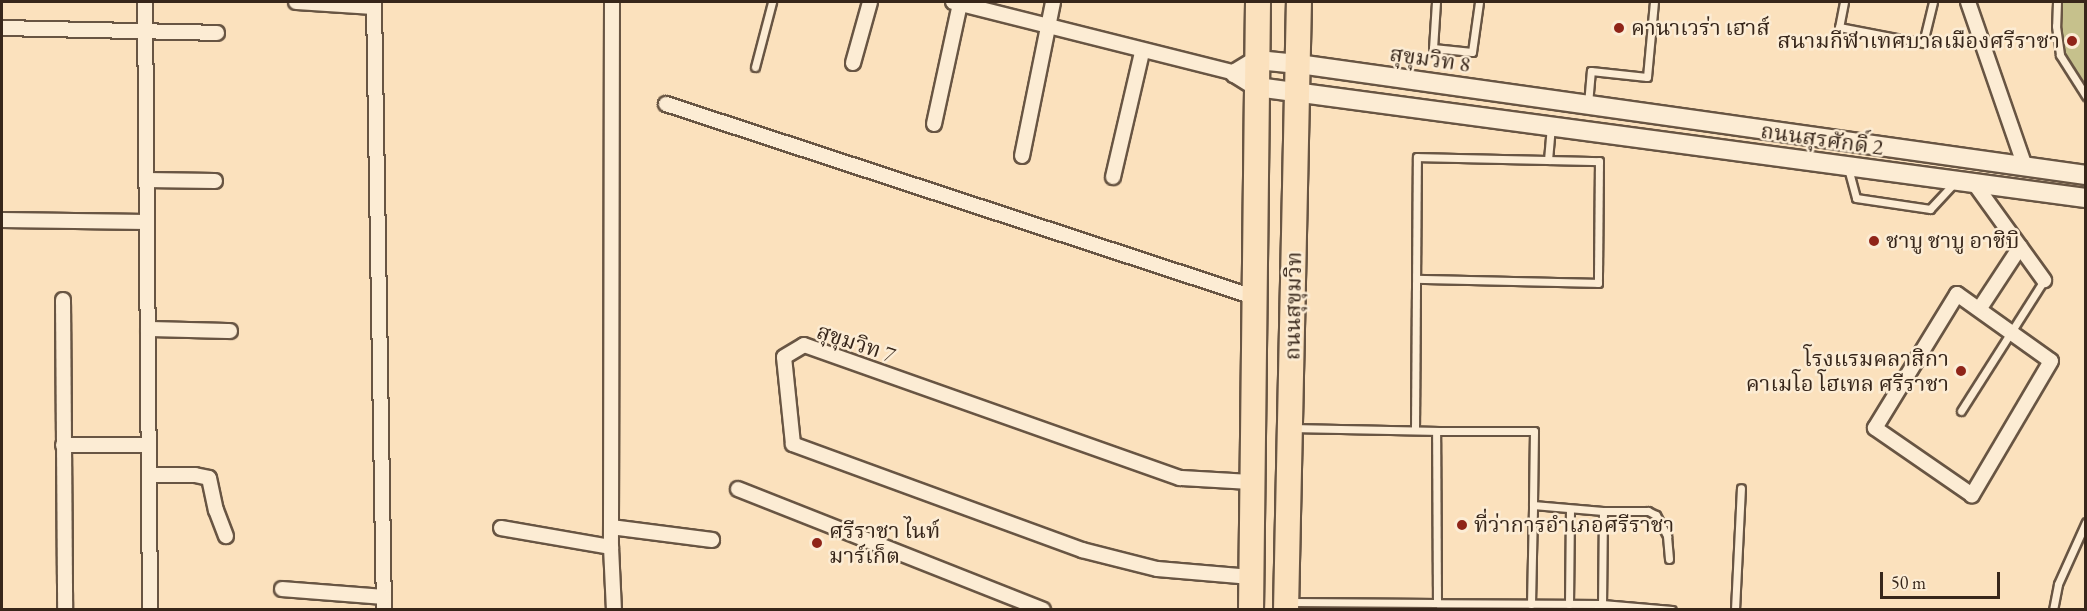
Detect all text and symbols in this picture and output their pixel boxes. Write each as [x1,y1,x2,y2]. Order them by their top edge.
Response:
place label: คานาเวร่า เฮาส์ [1631,15,1770,41]
marker: คานาเวร่า เฮาส์ [1612,21,1626,35]
place label: สนามกีฬาเทศบาลเมืองศรีราชา [1777,28,2060,54]
marker: สนามกีฬาเทศบาลเมืองศรีราชา [2065,34,2079,48]
street label: สุขุมวิท 8 [1388,40,1472,78]
street label: ถนนสุรศักดิ์ 2 [1759,117,1885,161]
place label: ชาบู ชาบู อาชิบิ [1886,228,2020,254]
marker: ชาบู ชาบู อาชิบิ [1867,234,1881,248]
street label: ถนนสุขุมวิท [1279,252,1307,360]
street label: สุขุมวิท 7 [813,318,899,368]
place label: โรงแรมคลาสิกา คาเมโอ โฮเทล ศรีราชา [1746,345,1949,396]
marker: โรงแรมคลาสิกา คาเมโอ โฮเทล ศรีราชา [1954,364,1968,378]
place label: ที่ว่าการอำเภอศรีราชา [1474,512,1674,538]
place label: ศรีราชา ไนท์ มาร์เก็ต [829,517,940,568]
marker: ที่ว่าการอำเภอศรีราชา [1455,518,1469,532]
marker: ศรีราชา ไนท์ มาร์เก็ต [810,536,824,550]
scale bar [1883,560,2003,598]
text: 50 m [1891,571,1926,594]

